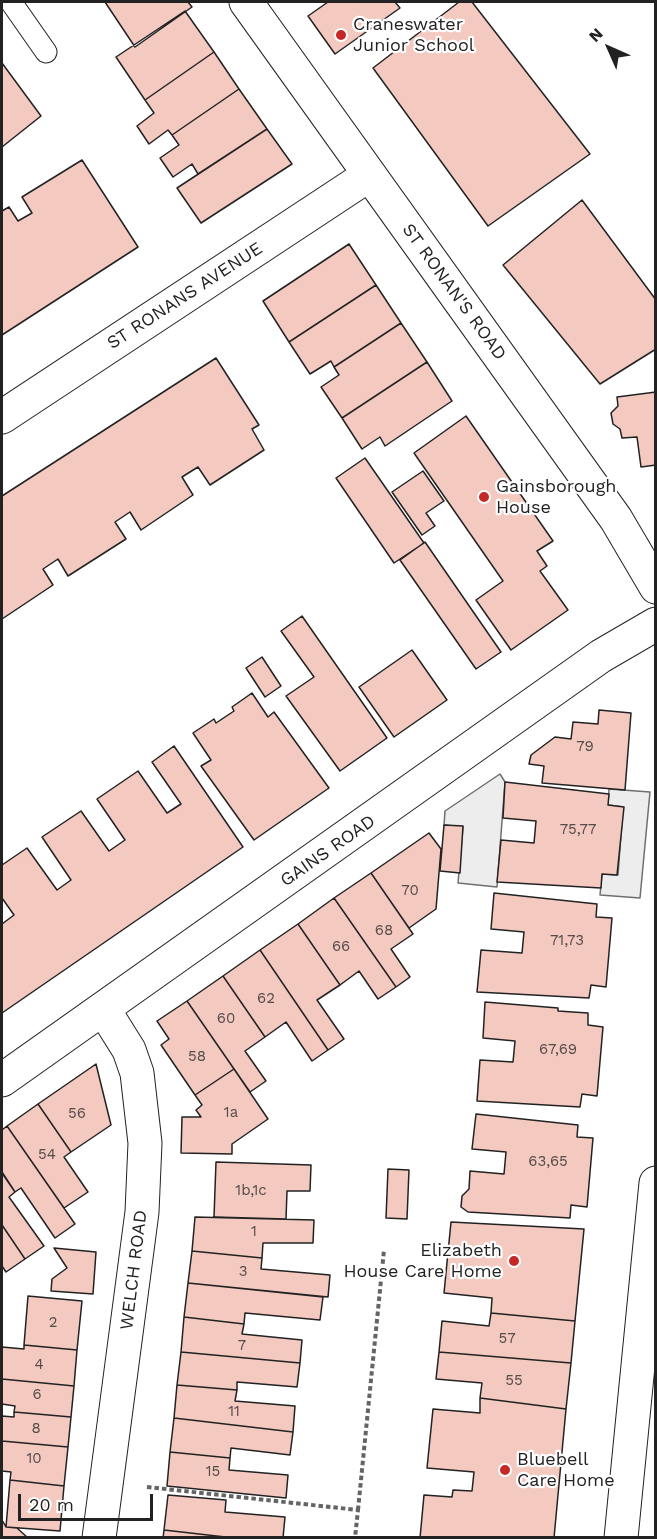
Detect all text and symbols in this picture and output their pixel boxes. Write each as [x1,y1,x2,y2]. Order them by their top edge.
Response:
place label: Craneswater Junior School [353,14,474,57]
north arrow [579,18,639,78]
text: N [585,24,607,46]
marker: Craneswater Junior School [334,28,348,42]
street label: ST RONAN'S ROAD [397,220,511,364]
street label: ST RONANS AVENUE [103,238,267,354]
place label: Gainsborough House [496,476,616,518]
marker: Gainsborough House [477,490,491,504]
house number: 79 [576,738,594,756]
street label: GAINS ROAD [276,810,380,892]
house number: 75,77 [560,821,596,839]
house number: 70 [401,882,419,900]
house number: 68 [375,922,393,940]
house number: 71,73 [550,932,584,950]
house number: 66 [332,938,350,956]
house number: 62 [257,990,275,1008]
house number: 60 [217,1010,235,1028]
house number: 67,69 [539,1041,577,1059]
house number: 58 [188,1048,206,1066]
house number: 1a [224,1104,238,1122]
house number: 56 [68,1105,86,1123]
house number: 54 [38,1146,56,1164]
house number: 63,65 [528,1153,568,1171]
house number: 1b,1c [235,1182,267,1200]
street label: WELCH ROAD [116,1209,152,1331]
house number: 1 [251,1223,257,1241]
place label: Elizabeth House Care Home [343,1240,502,1282]
marker: Elizabeth House Care Home [507,1254,521,1268]
house number: 3 [239,1263,247,1281]
house number: 2 [49,1314,57,1332]
house number: 57 [498,1330,516,1348]
house number: 7 [238,1337,246,1355]
house number: 4 [34,1356,44,1374]
house number: 55 [505,1372,523,1390]
house number: 6 [32,1386,42,1404]
house number: 11 [228,1403,240,1421]
house number: 8 [31,1420,41,1438]
place label: Bluebell Care Home [517,1449,615,1492]
house number: 10 [26,1450,42,1468]
house number: 15 [206,1463,220,1481]
marker: Bluebell Care Home [498,1463,512,1477]
scale bar [21,1482,156,1520]
text: 20 m [29,1494,74,1515]

